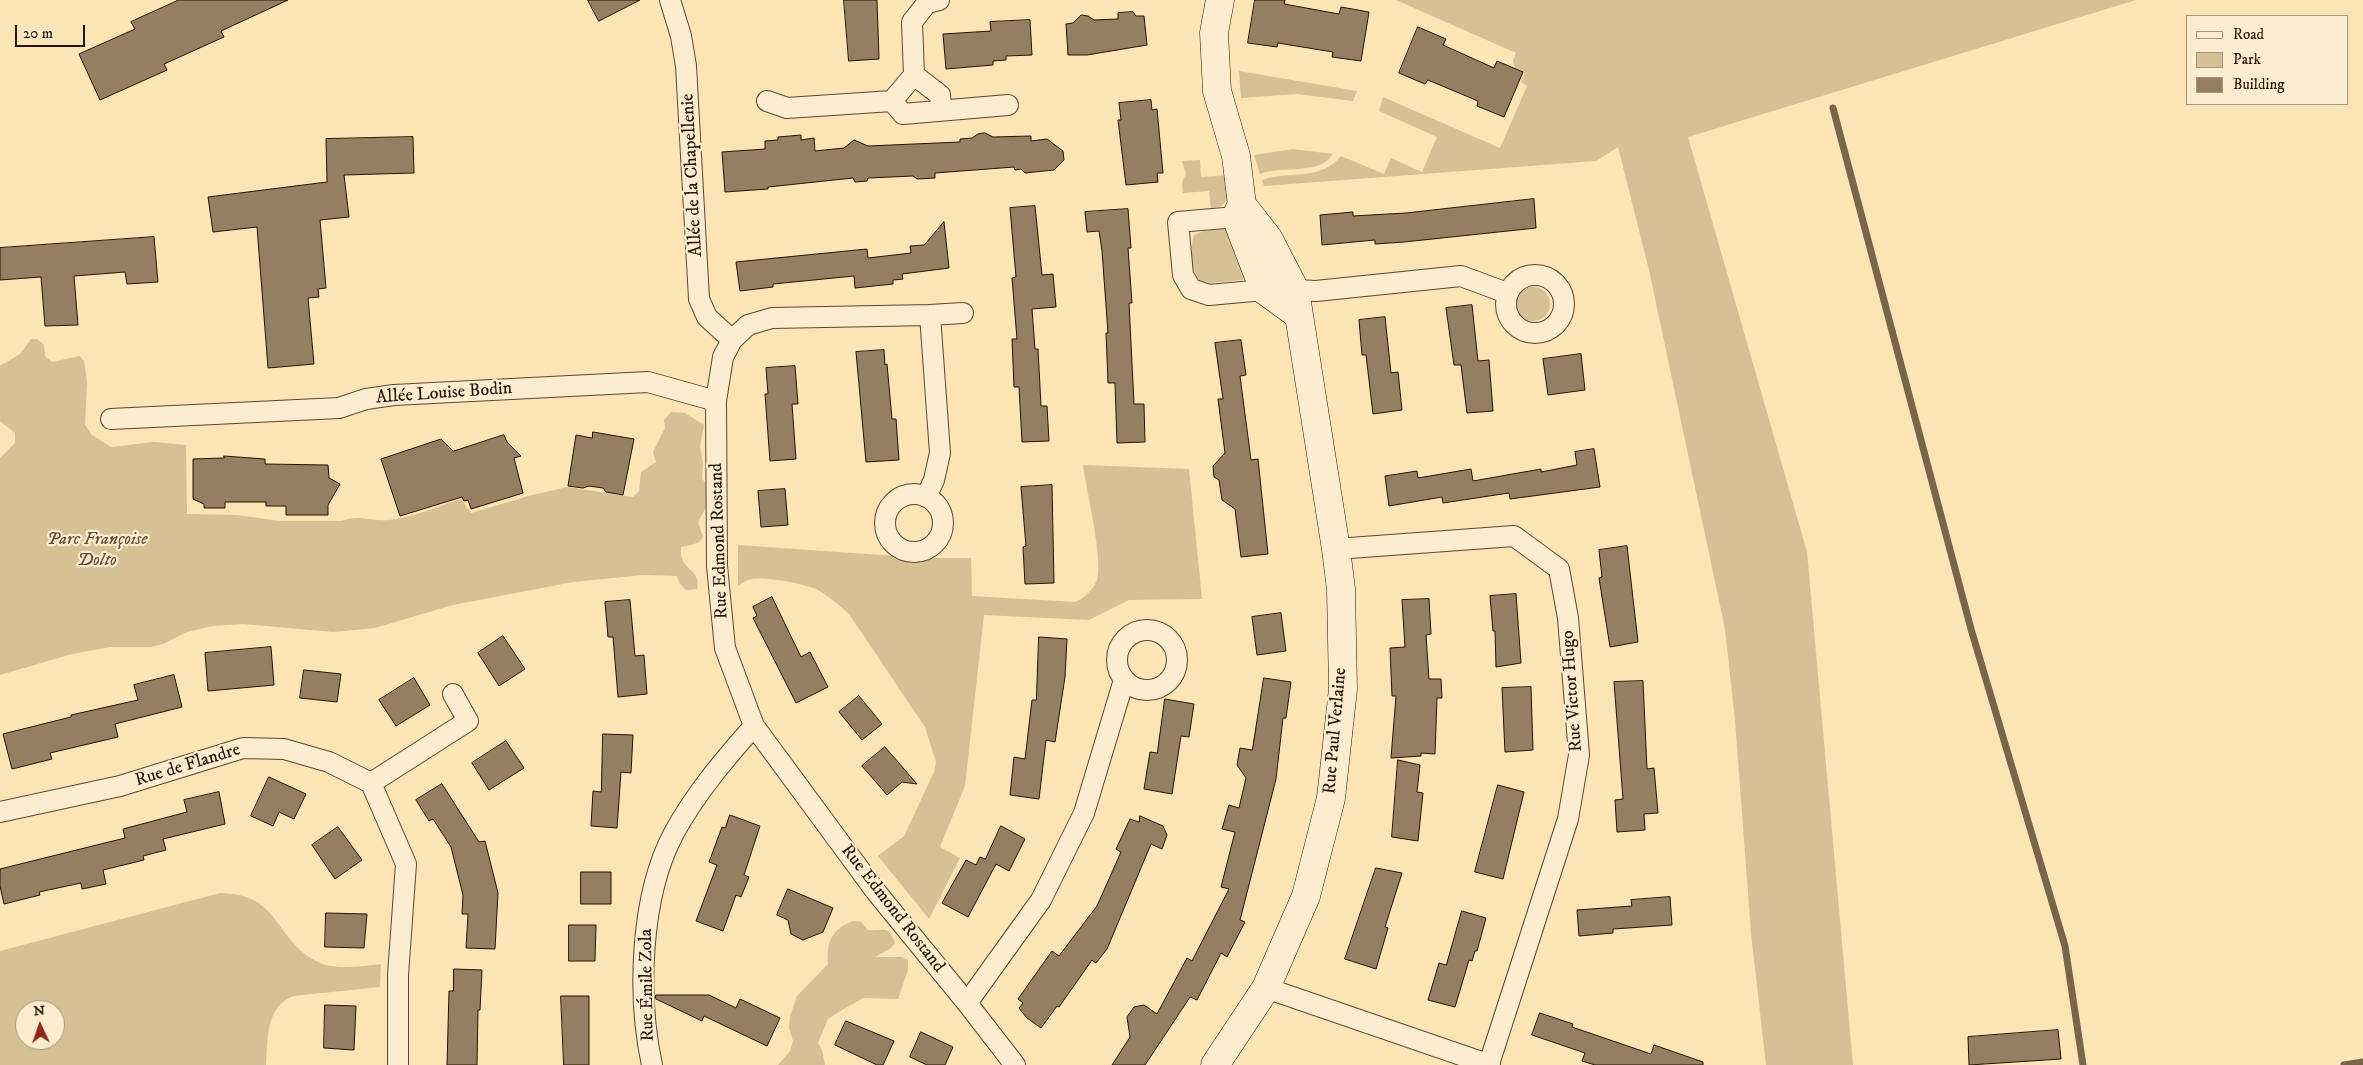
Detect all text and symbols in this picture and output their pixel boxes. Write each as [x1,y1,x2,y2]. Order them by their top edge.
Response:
scale bar [18,15,88,47]
legend [2186,15,2348,105]
text: 20 m [23,24,53,43]
text: Road [2233,25,2264,44]
text: Park [2233,50,2261,69]
text: Building [2233,75,2285,94]
street label: Allée de la Chapellenie [678,93,708,257]
street label: Allée Louise Bodin [375,378,513,410]
street label: Rue Edmond Rostand [706,462,734,620]
park label: Parc Françoise Dolto [47,529,147,572]
street label: Rue Victor Hugo [1558,630,1588,752]
street label: Rue Paul Verlaine [1320,667,1352,795]
street label: Rue de Flandre [133,740,243,792]
street label: Rue Edmond Rostand [835,841,949,977]
street label: Rue Émile Zola [636,928,660,1042]
north arrow [15,1000,65,1050]
text: N [33,1002,45,1020]

